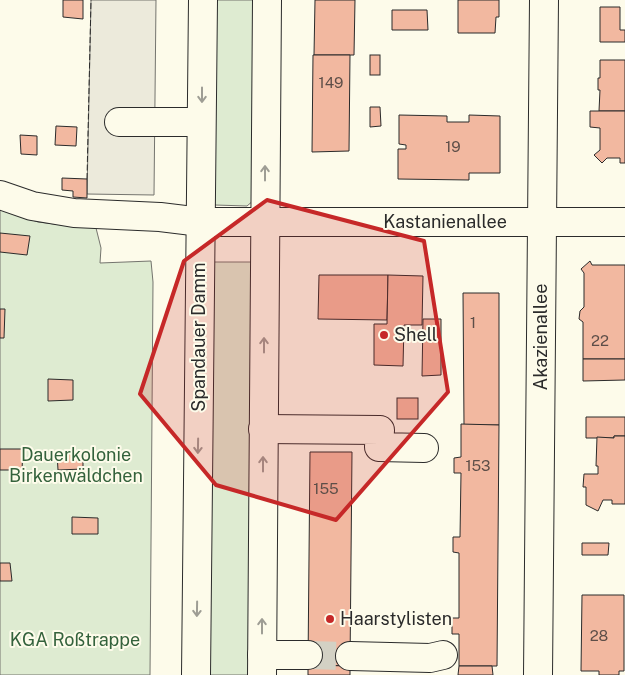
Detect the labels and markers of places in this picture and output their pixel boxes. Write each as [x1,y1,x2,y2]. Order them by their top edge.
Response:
place label: Shell [394,324,437,345]
marker: Shell [378,329,390,341]
place label: Haarstylisten [340,608,452,629]
marker: Haarstylisten [324,613,336,625]

